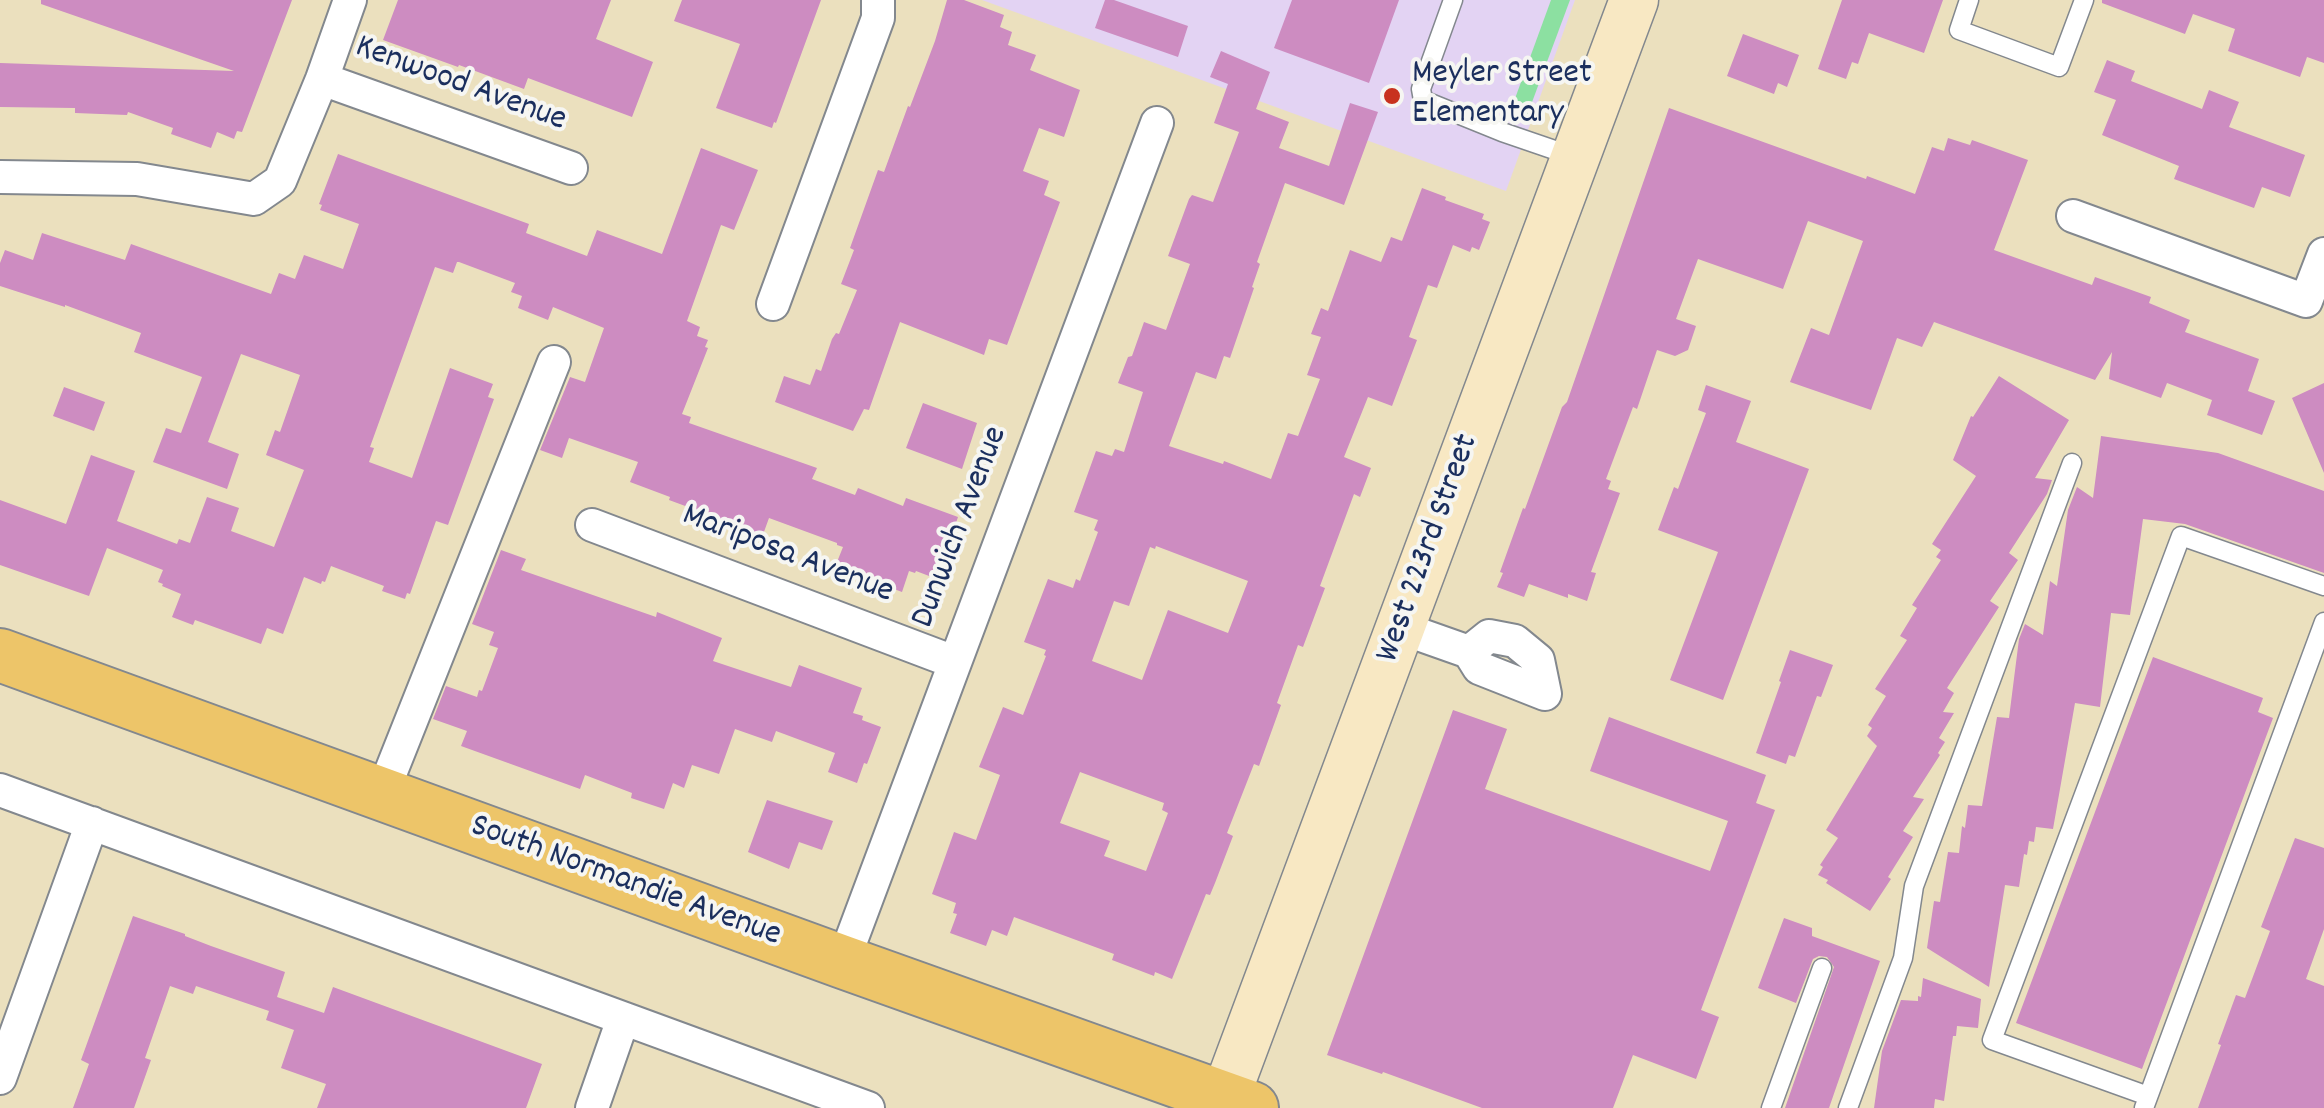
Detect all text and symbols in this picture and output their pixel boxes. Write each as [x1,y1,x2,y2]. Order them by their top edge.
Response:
street label: Kenwood Avenue [349,28,571,144]
place label: Meyler Street Elementary [1412,55,1592,137]
marker: Meyler Street Elementary [1381,85,1403,107]
street label: Dunwich Avenue [904,421,1020,635]
street label: West 223rd Street [1369,429,1491,669]
street label: Mariposa Avenue [675,496,899,616]
street label: South Normandie Avenue [464,807,786,959]

